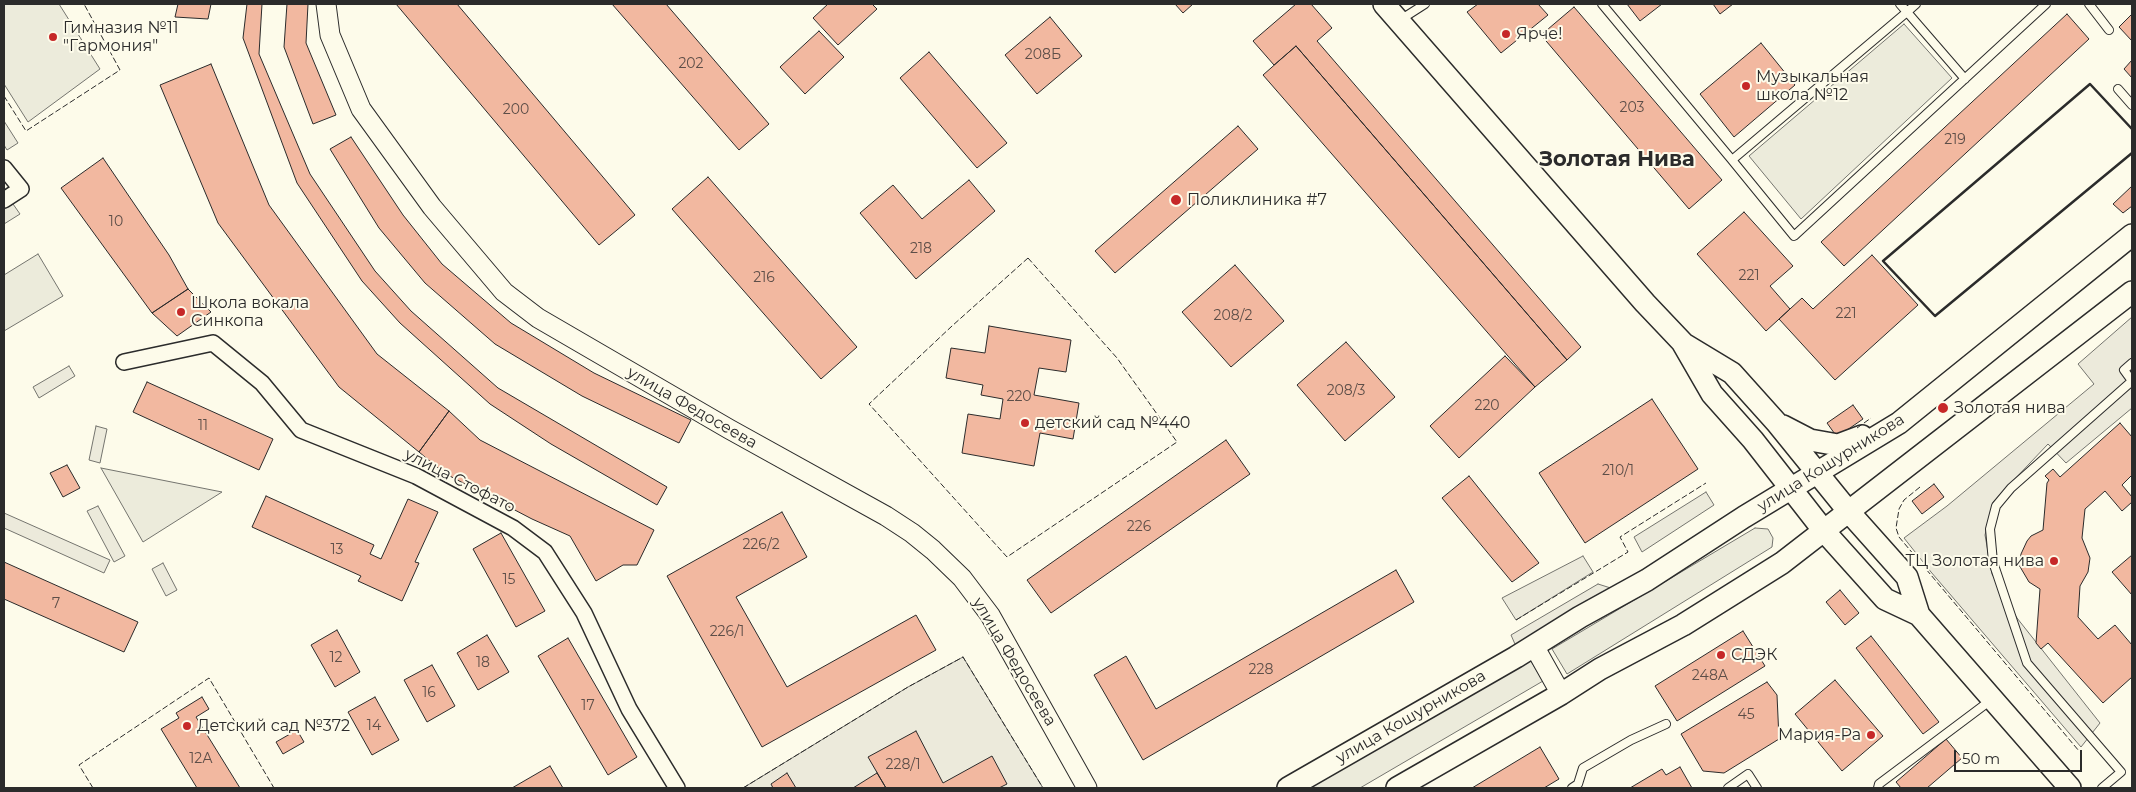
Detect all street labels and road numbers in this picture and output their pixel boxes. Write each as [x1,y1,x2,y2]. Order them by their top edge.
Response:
street label: улица Федосеева [624,363,760,453]
street label: улица Кошурникова [1754,410,1908,516]
street label: улица Стофато [401,445,519,517]
street label: улица Федосеева [968,594,1060,730]
street label: улица Кошурникова [1333,666,1489,768]

